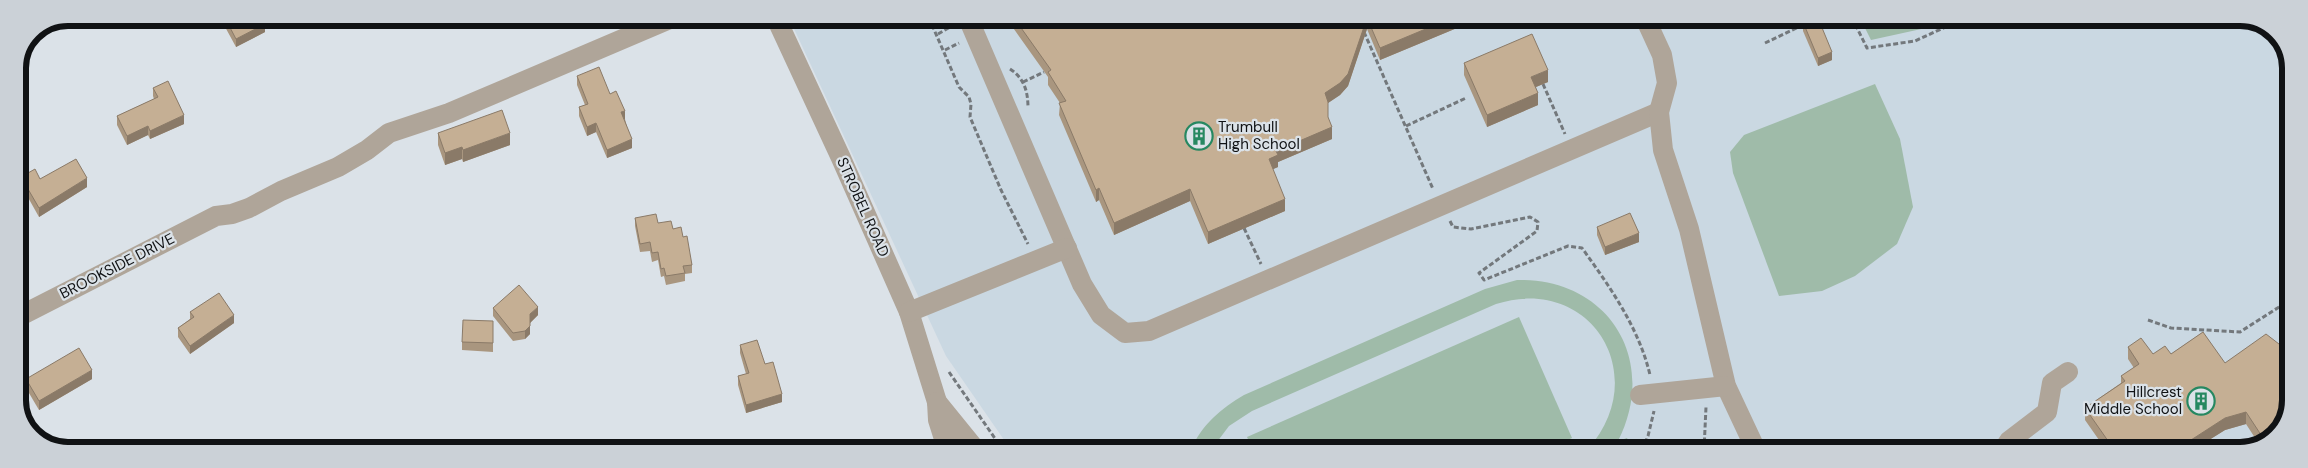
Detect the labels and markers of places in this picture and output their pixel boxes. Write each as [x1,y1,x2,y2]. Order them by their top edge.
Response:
place label: Trumbull High School [1218,117,1300,154]
building icon: Trumbull High School [1184,121,1214,151]
place label: Hillcrest Middle School [2084,382,2182,419]
building icon: Hillcrest Middle School [2186,386,2216,416]

